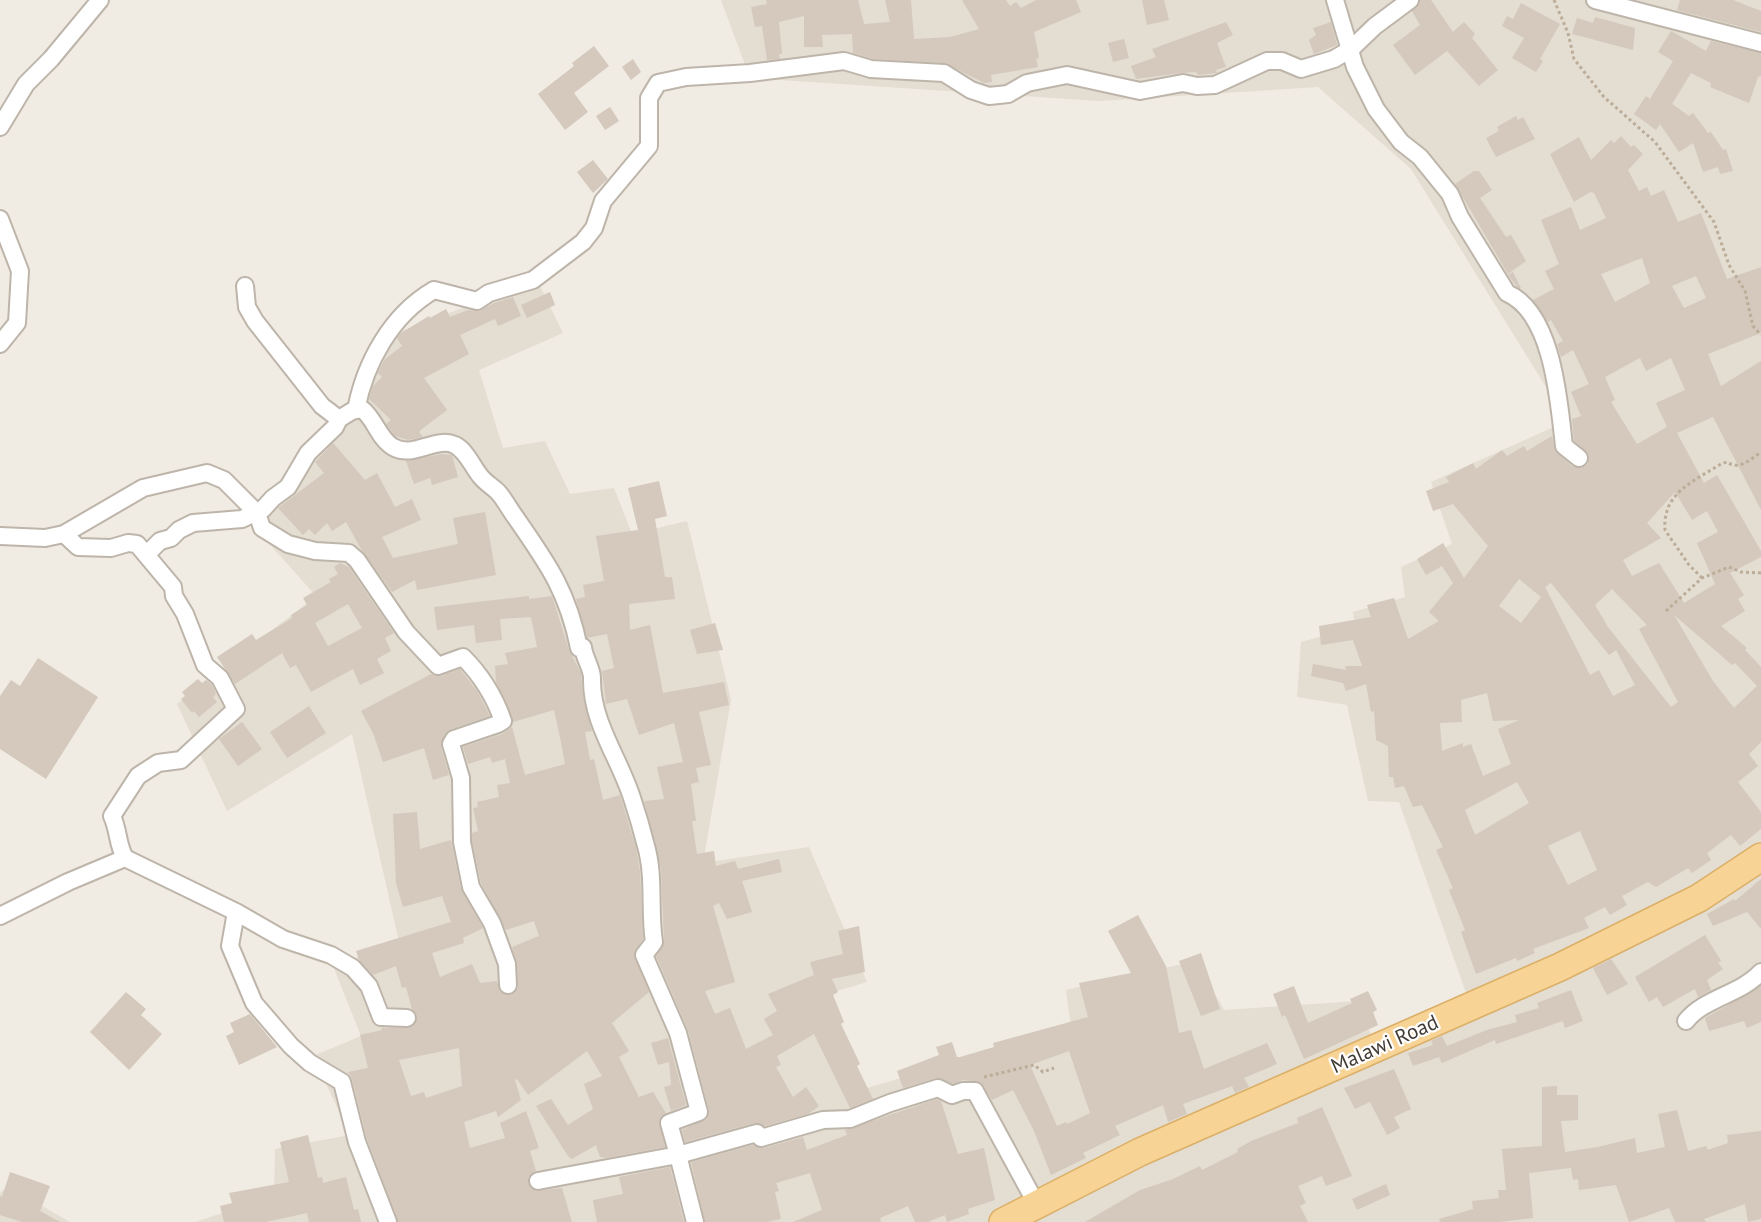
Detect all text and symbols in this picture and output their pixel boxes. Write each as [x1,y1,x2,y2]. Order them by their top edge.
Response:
street label: Malawi Road [1327,1010,1443,1080]

